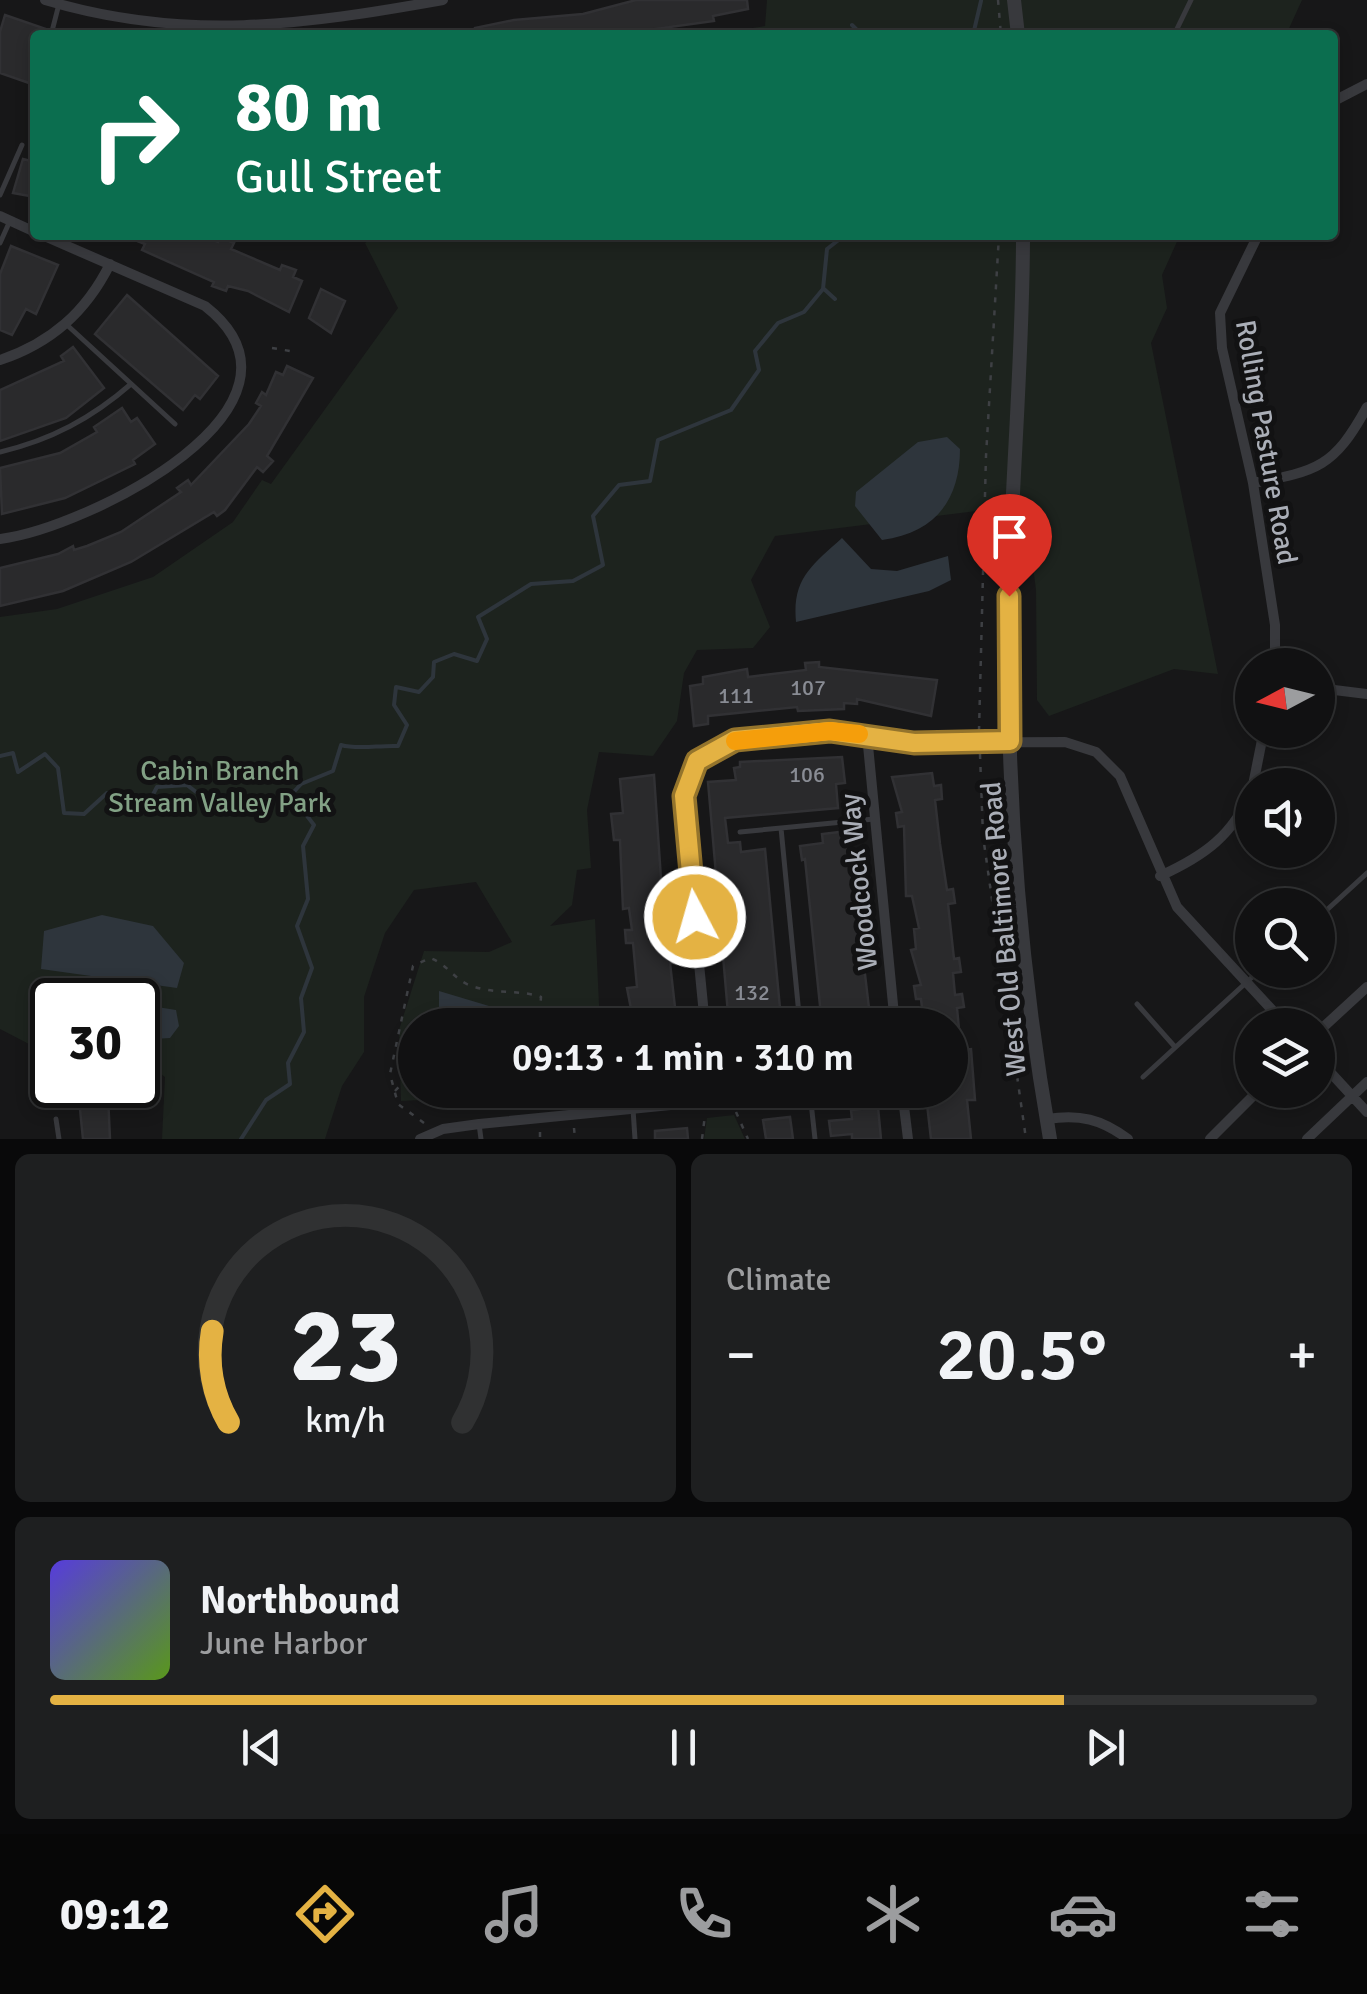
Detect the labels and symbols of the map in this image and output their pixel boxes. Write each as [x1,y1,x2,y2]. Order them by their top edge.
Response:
street label: Rolling Pasture Road [1228,317,1304,567]
pin [967,494,1052,597]
north arrow [1235,648,1335,748]
house number: 107 [790,674,826,701]
house number: 111 [718,682,754,709]
park label: Cabin Branch Stream Valley Park [108,754,332,820]
house number: 106 [789,761,825,788]
street label: West Old Baltimore Road [974,780,1034,1078]
street label: Woodcock Way [833,792,885,972]
position arrow [643,865,747,969]
speed limit sign: 30 [30,978,160,1108]
house number: 132 [734,979,770,1006]

